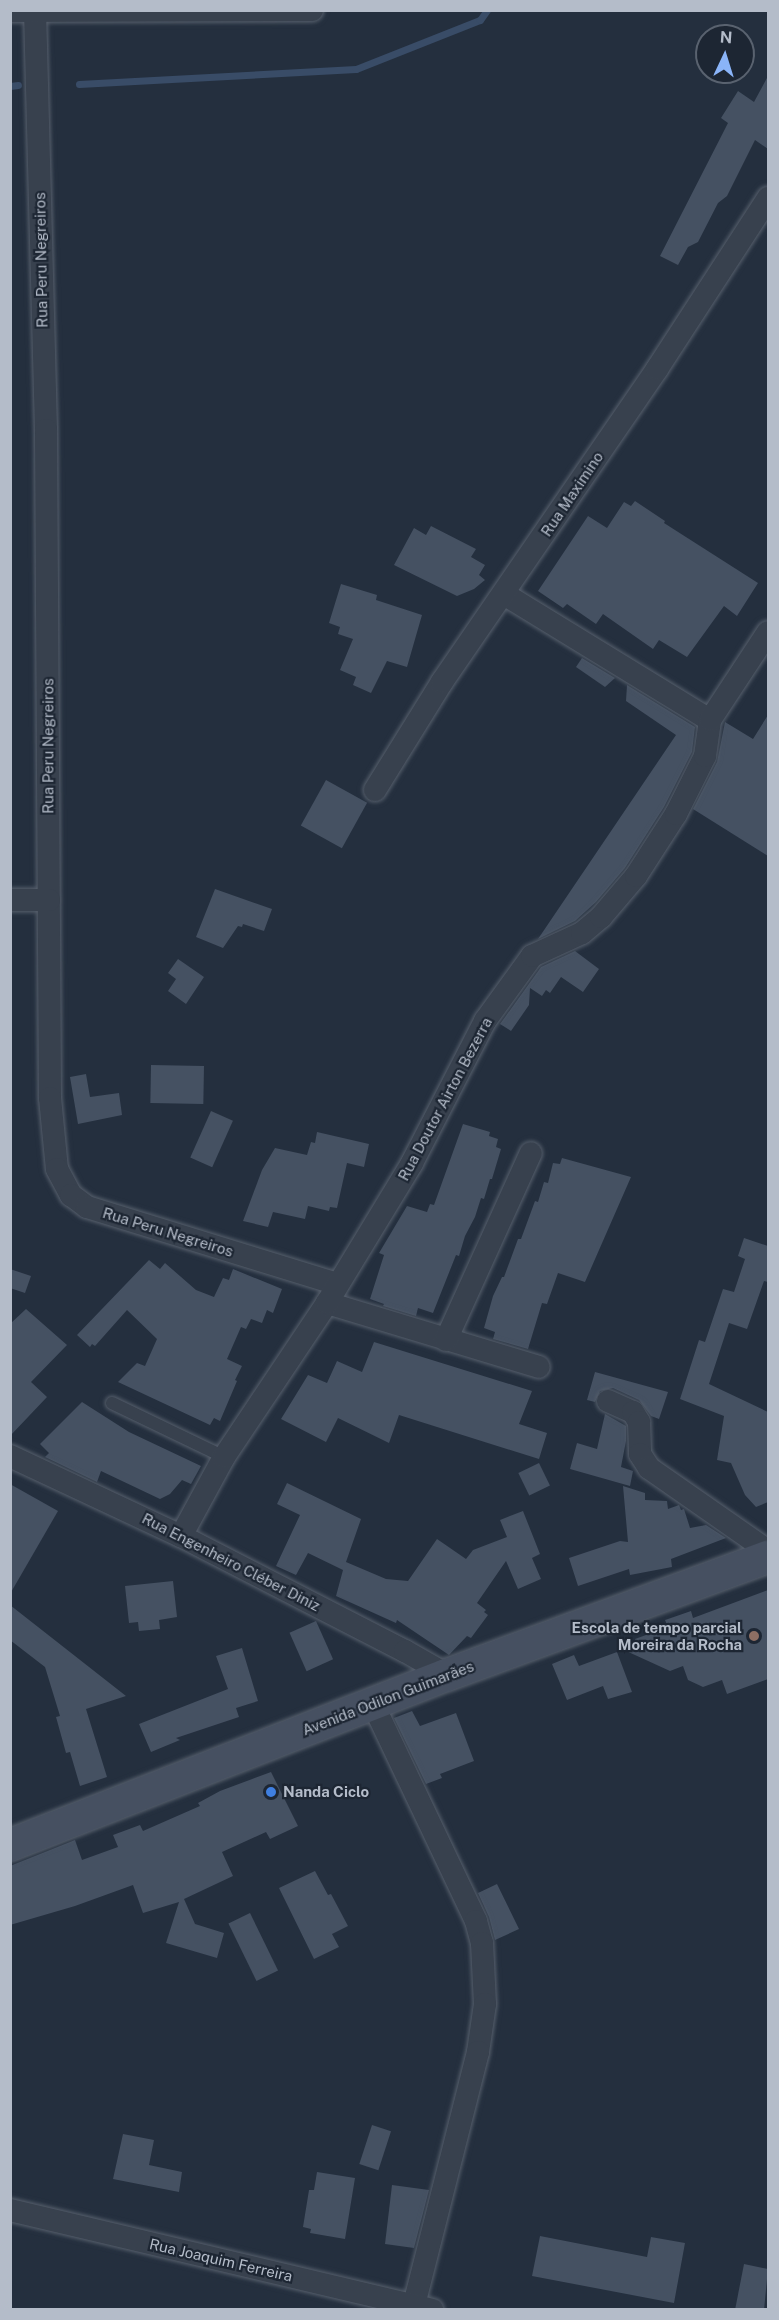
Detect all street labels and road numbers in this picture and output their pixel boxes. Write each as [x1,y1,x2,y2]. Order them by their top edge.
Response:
street label: Rua Peru Negreiros [31,192,51,328]
street label: Rua Maximino [537,448,607,540]
street label: Rua Peru Negreiros [39,678,57,814]
street label: Rua Doutor Airton Bezerra [394,1014,496,1184]
street label: Rua Peru Negreiros [101,1204,235,1260]
street label: Rua Engenheiro Cléber Diniz [139,1509,323,1615]
street label: Avenida Odilon Guimarães [300,1657,476,1739]
street label: Rua Joaquim Ferreira [148,2235,294,2285]

